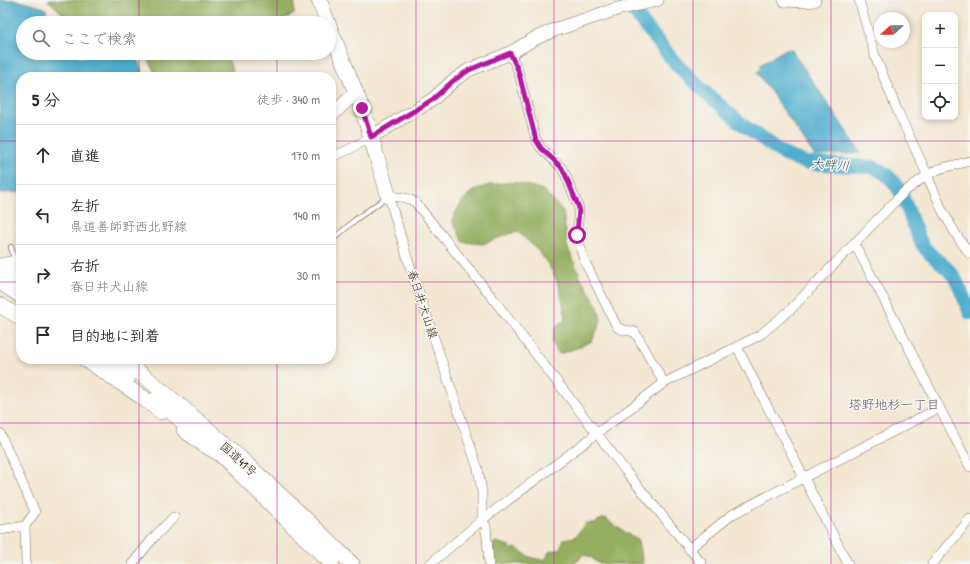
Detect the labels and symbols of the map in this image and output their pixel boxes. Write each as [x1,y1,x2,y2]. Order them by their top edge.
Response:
north arrow [874,12,910,48]
route end [353,99,371,117]
water label: 大畔川 [810,154,850,174]
route start [568,226,586,244]
street label: 春日井犬山線 [404,267,442,341]
district label: 塔野地杉一丁目 [848,395,940,413]
street label: 国道41号 [217,438,261,480]

